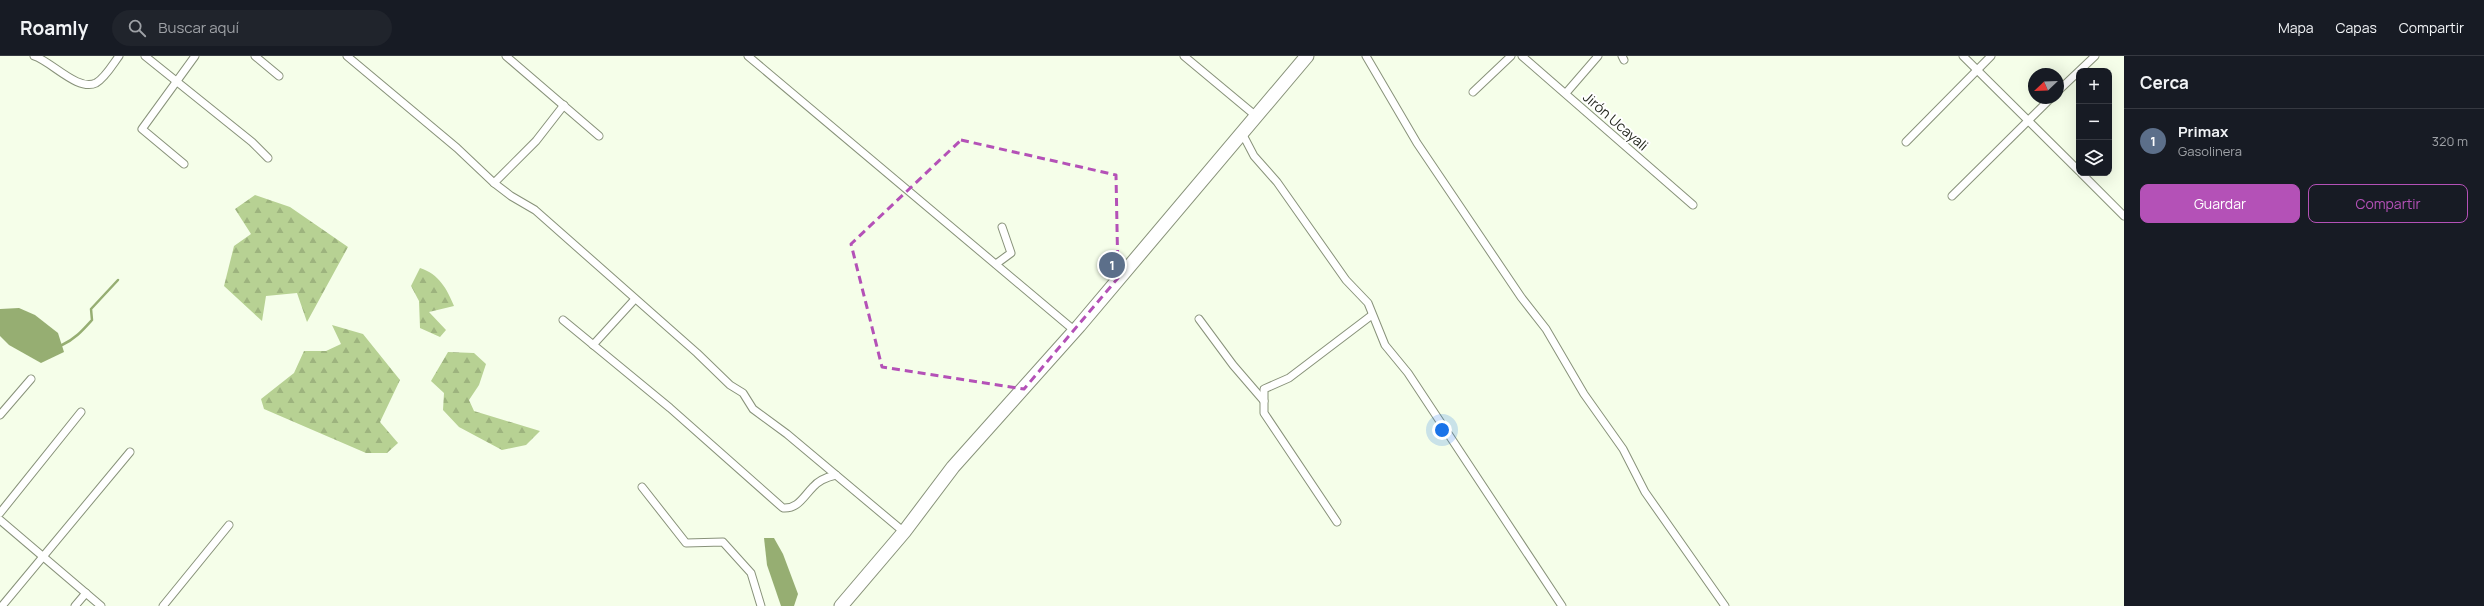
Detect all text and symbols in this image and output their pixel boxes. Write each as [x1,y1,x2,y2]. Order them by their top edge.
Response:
search box [112,10,392,46]
text: Roamly [20,15,88,41]
icon: search [126,17,148,39]
text: Buscar aquí [158,17,239,38]
text: Mapa [2278,18,2314,37]
text: Capas [2336,18,2377,37]
text: Compartir [2399,18,2464,37]
north arrow [2028,68,2064,104]
map controls [2076,68,2112,176]
button: + [2076,68,2112,104]
text: Cerca [2140,71,2189,94]
street label: Jirón Ucayali [1579,87,1653,155]
button: − [2076,104,2112,140]
text: Primax [2178,121,2228,142]
text: 1 [2150,132,2156,150]
text: 320 m [2432,132,2468,150]
button: layers [2076,140,2112,176]
text: Gasolinera [2178,142,2242,160]
button: Guardar [2140,184,2300,223]
button: Compartir [2308,184,2468,223]
pin: 1 [1099,250,1125,280]
your location [1432,420,1452,440]

